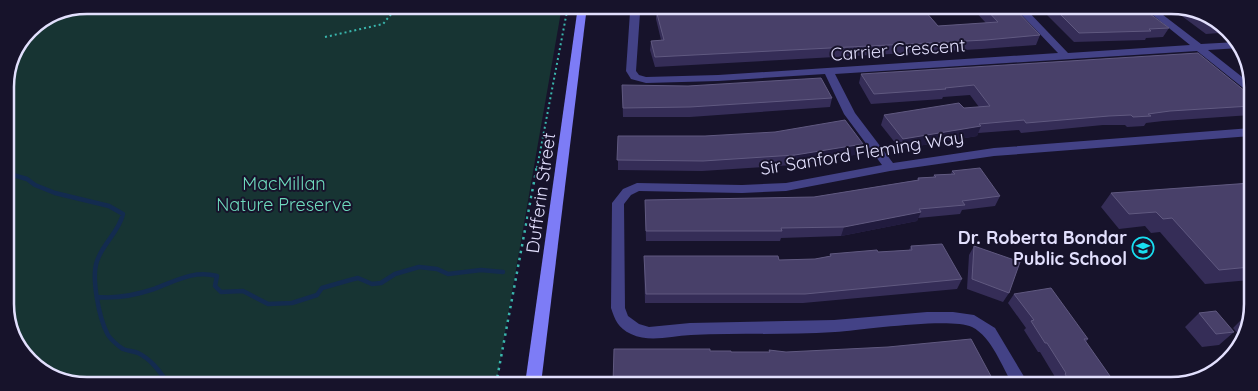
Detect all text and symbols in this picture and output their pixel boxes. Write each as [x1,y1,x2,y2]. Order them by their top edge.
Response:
street label: Carrier Crescent [830,33,966,66]
street label: Sir Sanford Fleming Way [758,125,965,180]
street label: Dufferin Street [521,131,560,255]
park label: MacMillan Nature Preserve [216,172,352,216]
place label: Dr. Roberta Bondar Public School [958,226,1127,270]
school or university icon: Dr. Roberta Bondar Public School [1131,236,1155,260]

